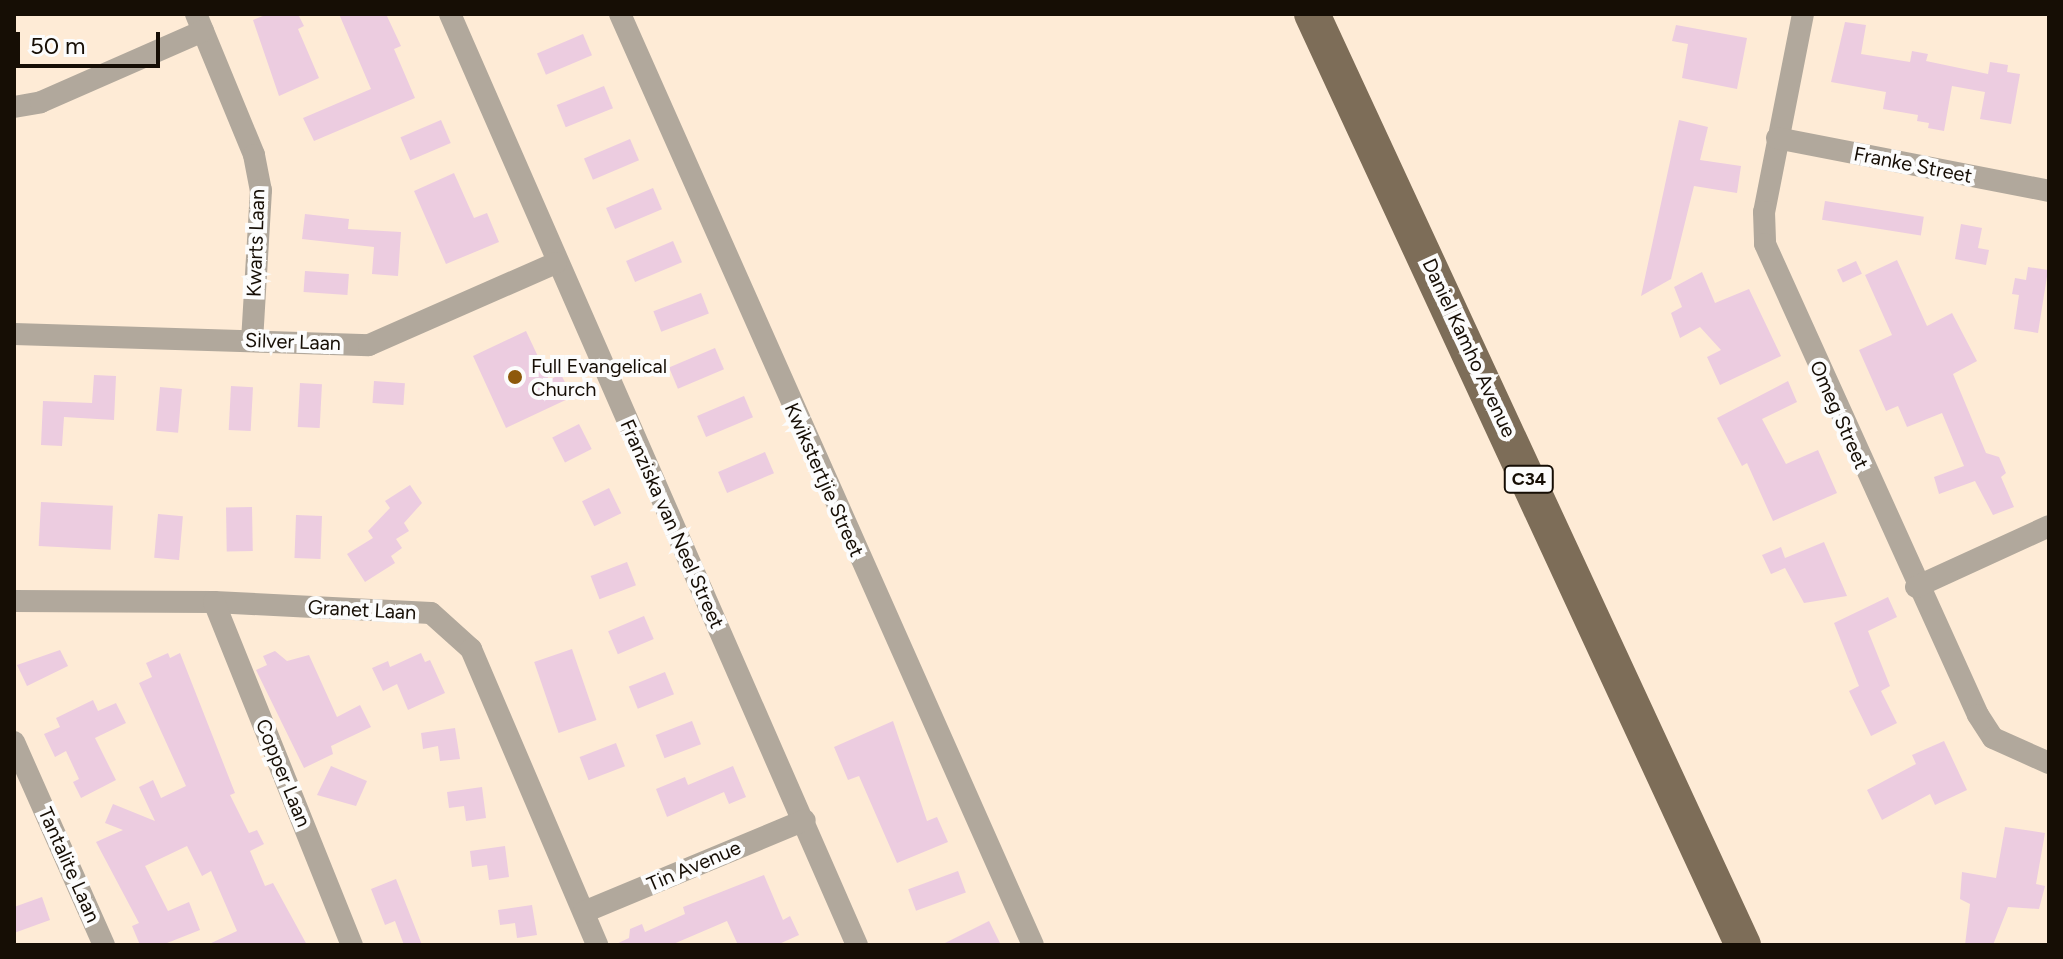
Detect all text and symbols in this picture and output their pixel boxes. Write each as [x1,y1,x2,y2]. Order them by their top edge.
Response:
scale bar [20,16,164,66]
text: 50 m [30,31,86,60]
street label: Franke Street [1852,142,1974,188]
street label: Kwarts Laan [242,189,270,297]
street label: Daniel Kamho Avenue [1417,255,1521,441]
street label: Silver Laan [245,328,341,356]
place label: Full Evangelical Church [531,354,667,401]
street label: Omeg Street [1804,357,1874,473]
marker: Full Evangelical Church [506,368,524,386]
street label: Kwikstertjie Street [779,399,869,561]
street label: Franziska van Neel Street [615,416,729,632]
road number: C34 [1503,465,1555,493]
street label: Granet Laan [307,595,417,625]
street label: Copper Laan [250,716,316,830]
street label: Tantalite Laan [33,804,105,926]
street label: Tin Avenue [644,836,744,896]

